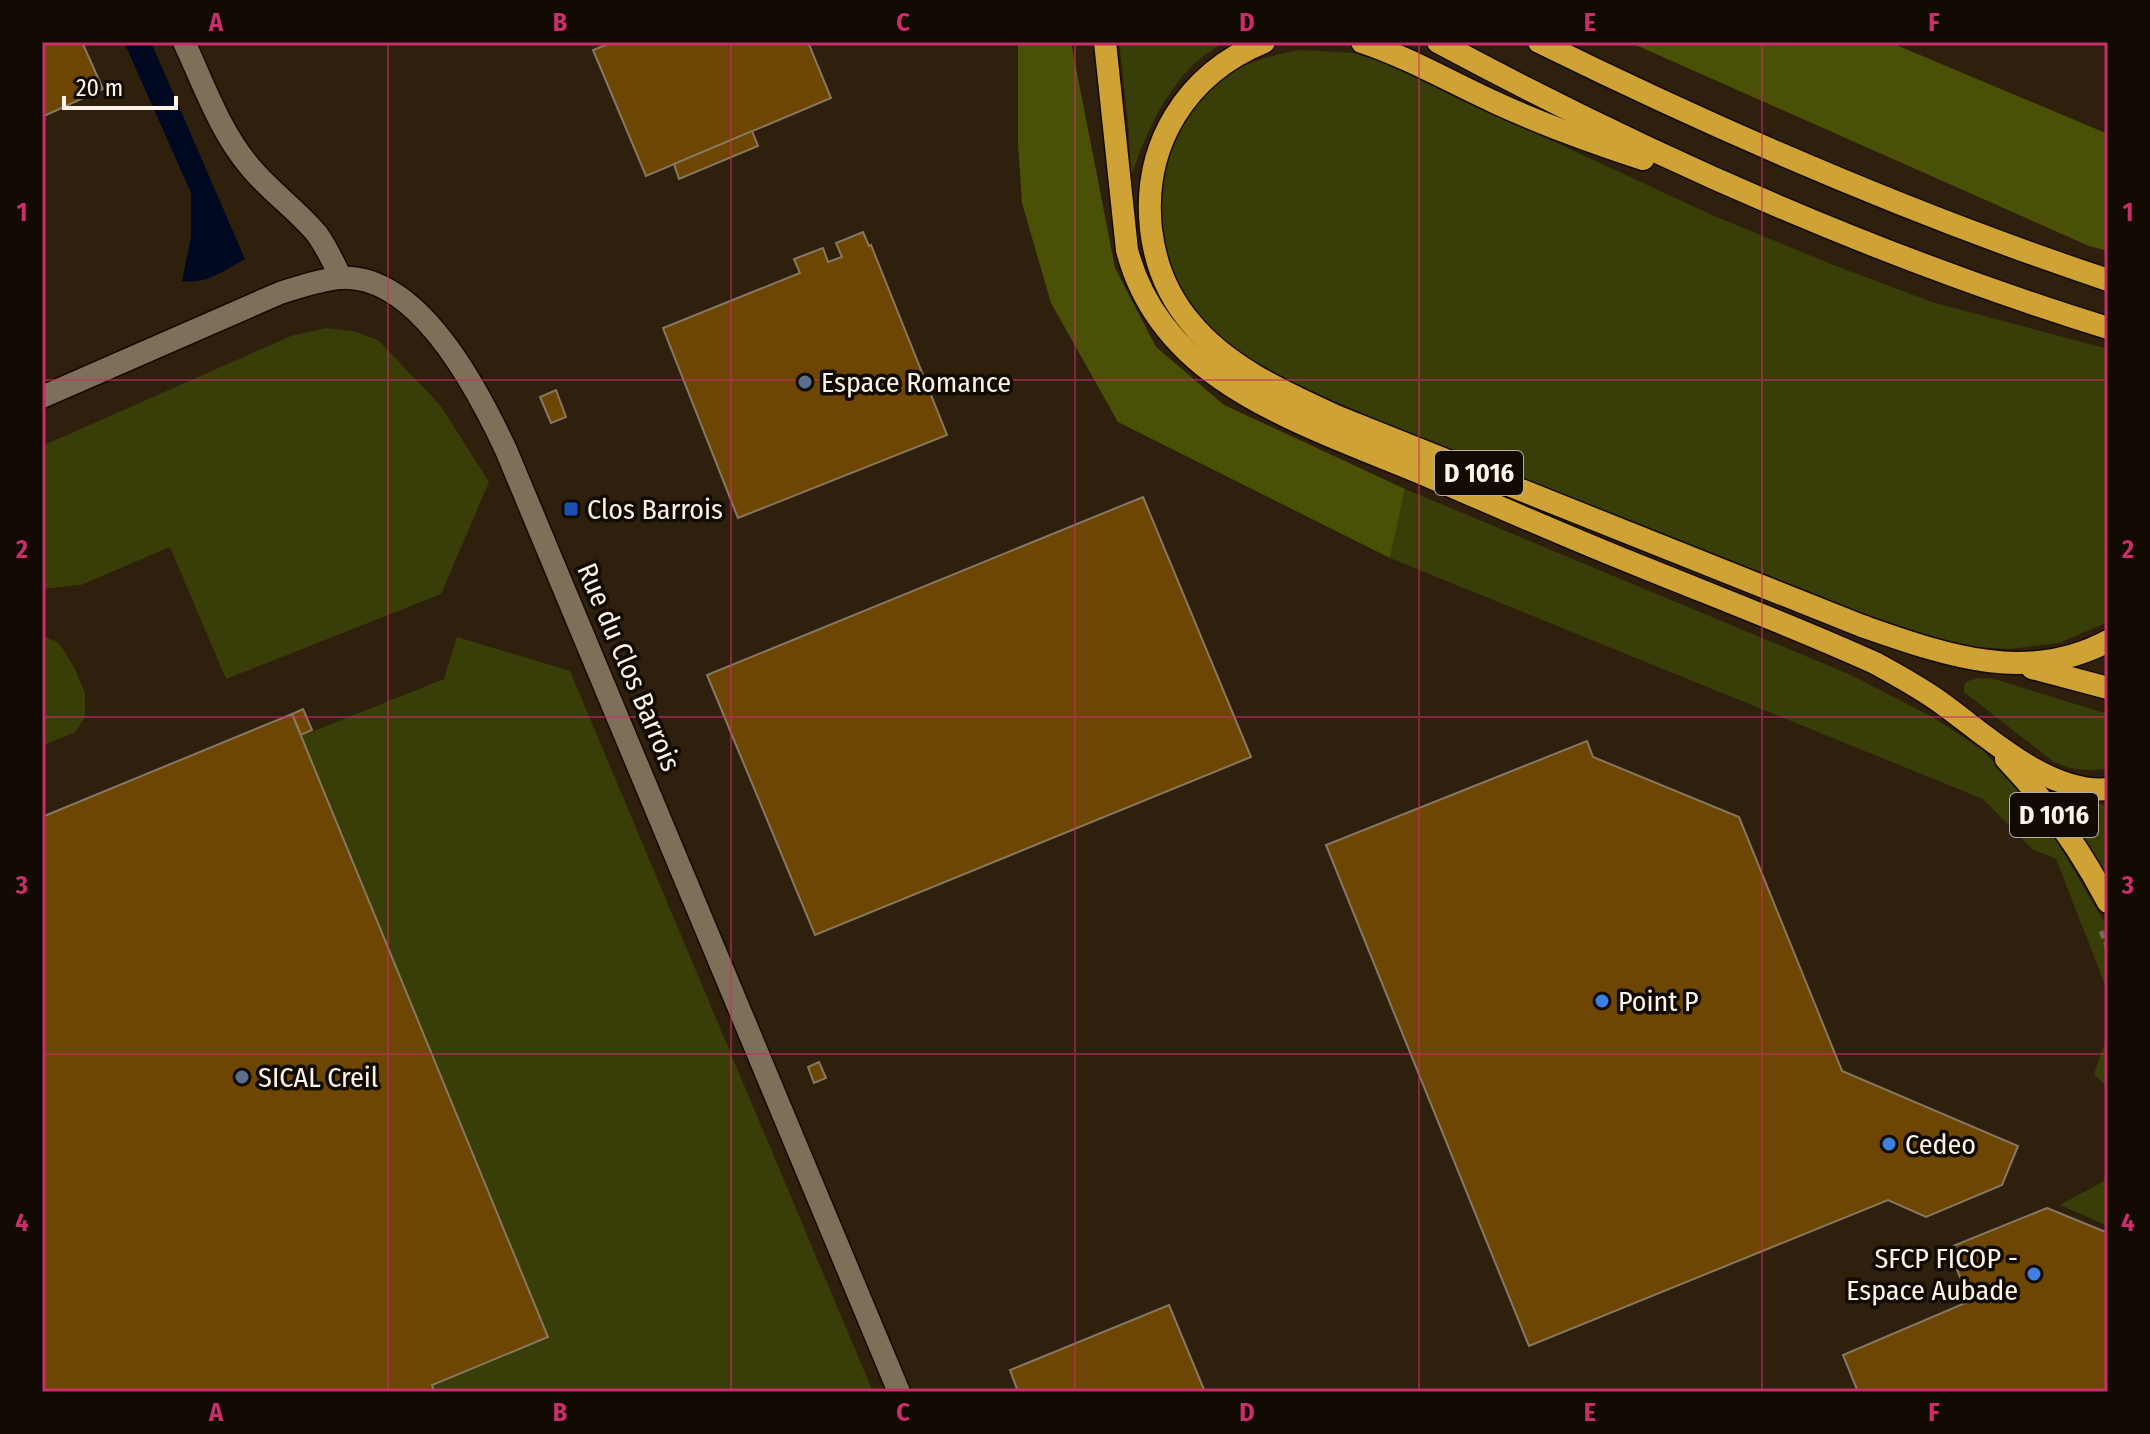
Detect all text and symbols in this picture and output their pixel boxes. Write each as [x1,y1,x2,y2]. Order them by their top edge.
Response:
text: A [208,7,224,38]
text: B [553,7,568,38]
text: C [896,7,910,38]
text: D [1239,7,1255,38]
text: E [1584,7,1596,38]
text: F [1928,7,1940,38]
scale bar [64,60,176,110]
text: 20 m [76,74,123,102]
text: 1 [17,197,28,228]
text: 1 [2123,197,2134,228]
place label: Espace Romance [821,366,1011,399]
marker: Espace Romance [796,373,814,391]
road number: D 1016 [1435,451,1523,495]
place label: Clos Barrois [587,493,723,526]
marker: Clos Barrois [562,500,580,518]
text: 2 [15,534,28,565]
text: 2 [2121,534,2134,565]
street label: Rue du Clos Barrois [570,558,688,776]
road number: D 1016 [2010,793,2098,837]
text: 3 [15,870,28,901]
text: 3 [2121,870,2134,901]
place label: Point P [1618,985,1699,1018]
marker: Point P [1593,992,1611,1010]
place label: SICAL Creil [258,1061,378,1094]
marker: SICAL Creil [233,1068,251,1086]
place label: Cedeo [1905,1128,1976,1161]
marker: Cedeo [1880,1135,1898,1153]
text: 4 [15,1207,29,1238]
text: 4 [2121,1207,2135,1238]
place label: SFCP FICOP - Espace Aubade [1846,1242,2018,1307]
marker: SFCP FICOP - Espace Aubade [2025,1265,2043,1283]
text: A [208,1397,224,1428]
text: B [553,1397,568,1428]
text: C [896,1397,910,1428]
text: D [1239,1397,1255,1428]
text: E [1584,1397,1596,1428]
text: F [1928,1397,1940,1428]

